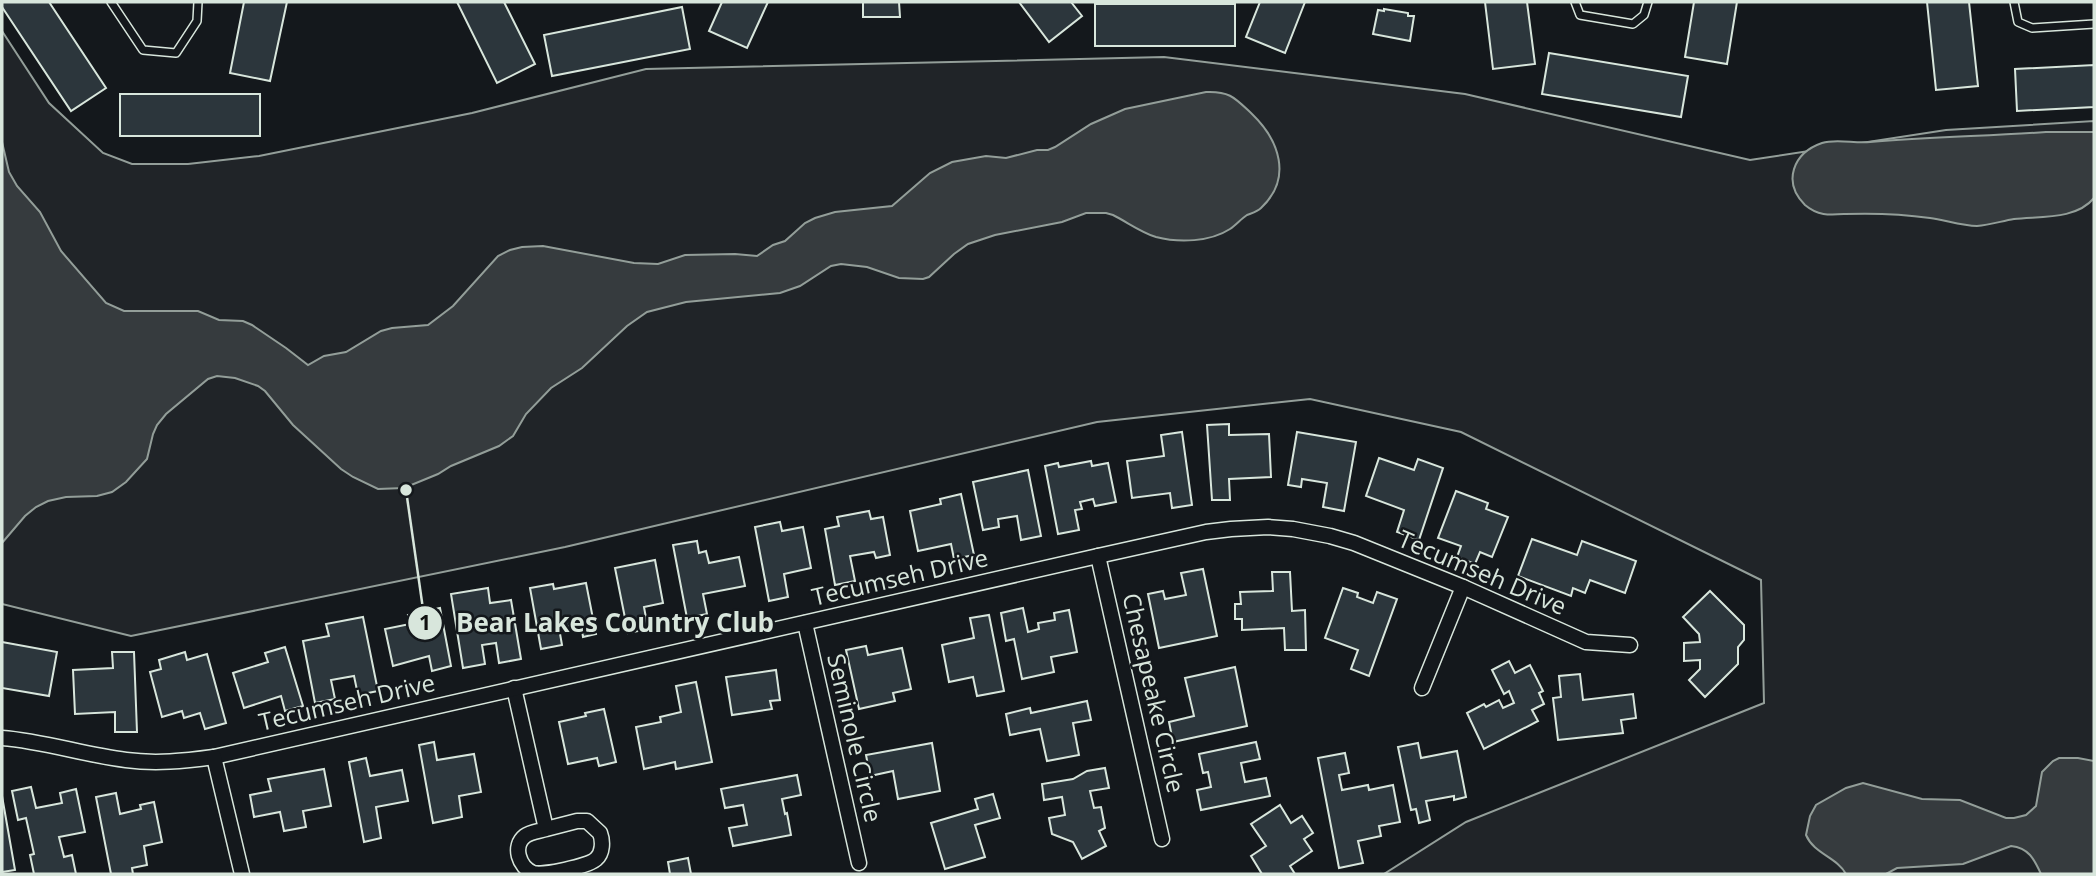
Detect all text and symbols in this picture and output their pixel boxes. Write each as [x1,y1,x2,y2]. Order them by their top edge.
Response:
street label: Tecumseh Drive [1393,521,1572,622]
street label: Tecumseh Drive [808,540,991,613]
street label: Chesapeake Circle [1115,590,1193,796]
callout: Bear Lakes Country Club [407,599,788,646]
text: Bear Lakes Country Club [456,604,774,640]
text: 1 [419,608,431,636]
street label: Seminole Circle [820,650,891,825]
street label: Tecumseh Drive [255,665,438,738]

